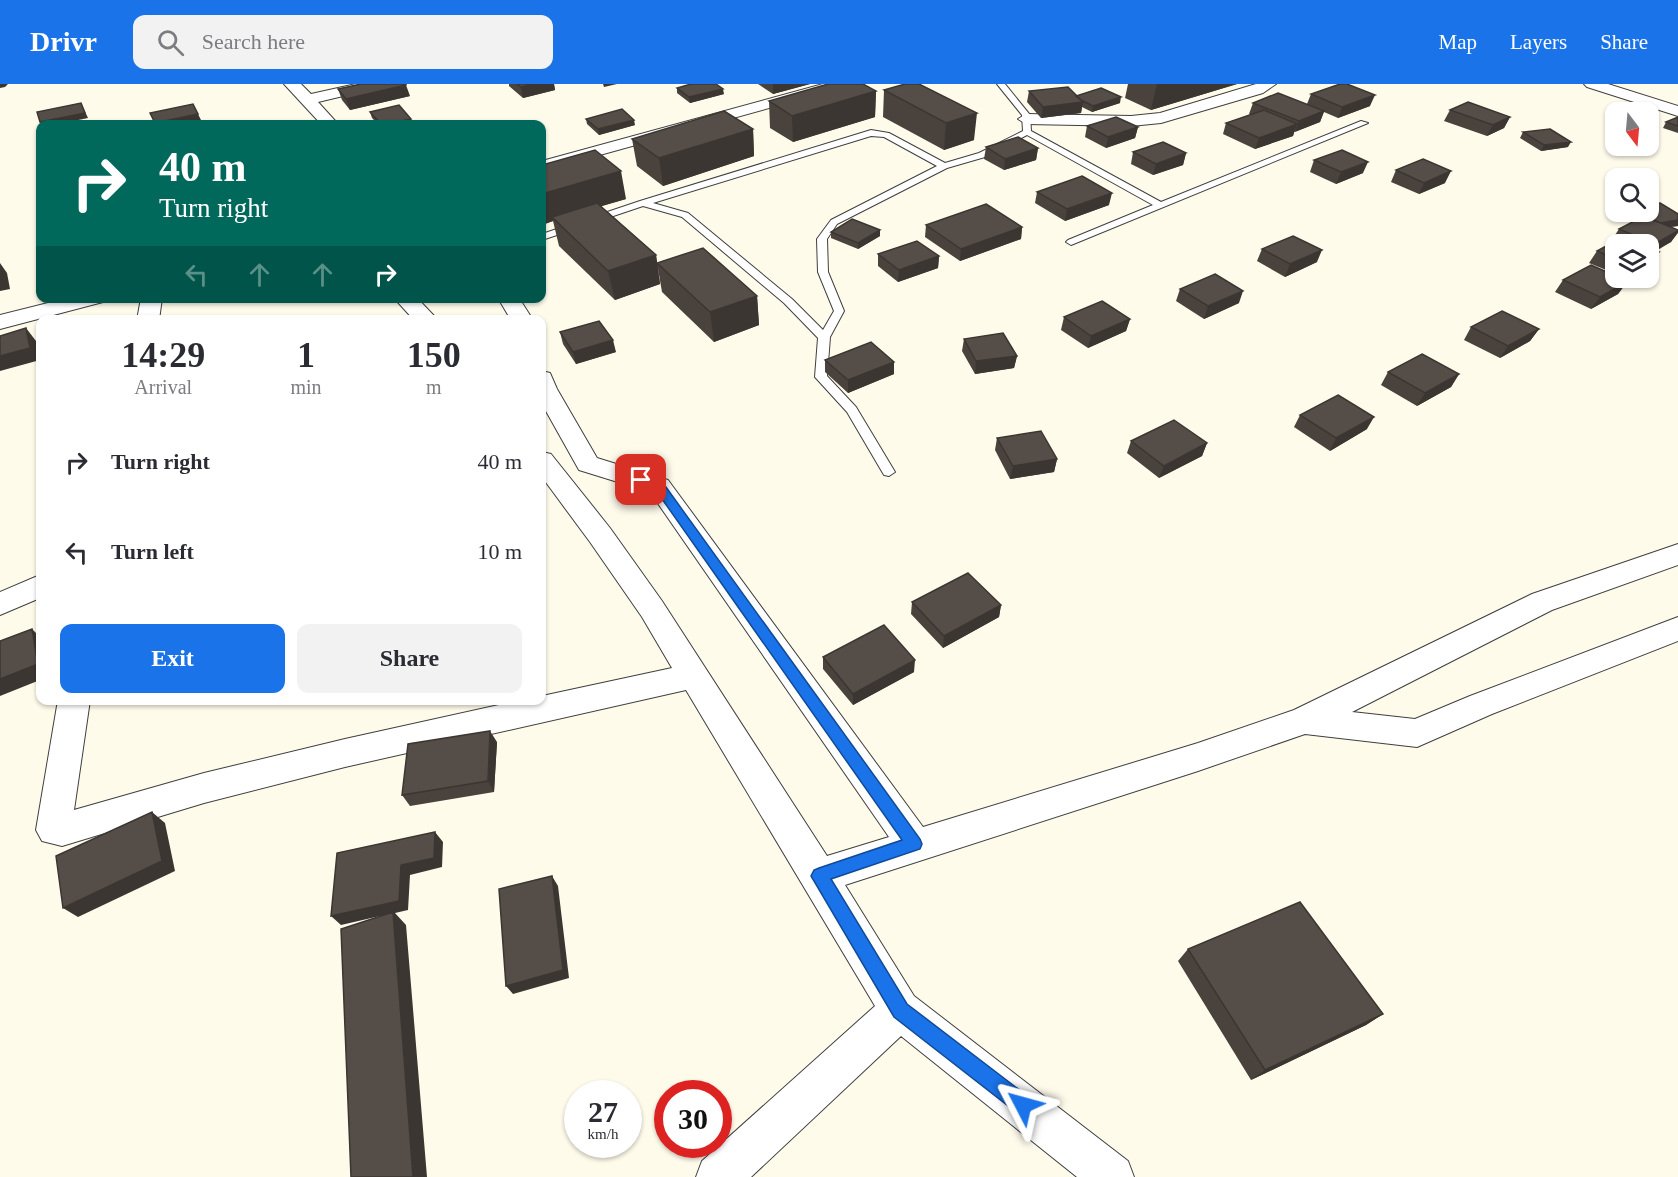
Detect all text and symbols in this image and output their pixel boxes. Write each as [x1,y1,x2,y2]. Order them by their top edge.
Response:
search box [133,15,553,69]
text: Drivr [30,26,97,57]
icon: search [154,26,187,59]
text: Search here [202,29,305,54]
text: Map [1439,30,1477,54]
text: Layers [1510,30,1567,54]
text: Share [1600,30,1648,54]
north arrow [1605,102,1659,156]
map controls [1605,102,1659,288]
icon: right [60,144,138,222]
text: 40 m [159,144,247,190]
button: search [1605,168,1659,222]
text: Turn right [159,193,268,223]
button: layers [1605,234,1659,288]
icon: left [180,258,213,291]
icon: ahead [243,258,276,291]
icon: ahead [306,258,339,291]
icon: right [369,258,402,291]
text: 14:29 [121,335,205,375]
text: 1 [297,335,315,375]
text: 150 [407,335,461,375]
text: Arrival [134,376,192,398]
text: min [290,376,322,398]
text: m [426,376,442,398]
icon: right [60,446,93,479]
text: Turn right [111,449,210,474]
text: 40 m [477,449,522,474]
pin [615,454,666,505]
icon: arrive [624,463,657,496]
icon: left [60,536,93,569]
text: Turn left [111,539,194,564]
text: 10 m [477,539,522,564]
button: Exit [60,624,285,693]
button: Share [297,624,522,693]
position arrow [991,1073,1055,1137]
speed limit sign: 30 [654,1080,732,1158]
text: 27 [588,1095,618,1128]
text: km/h [588,1126,618,1142]

